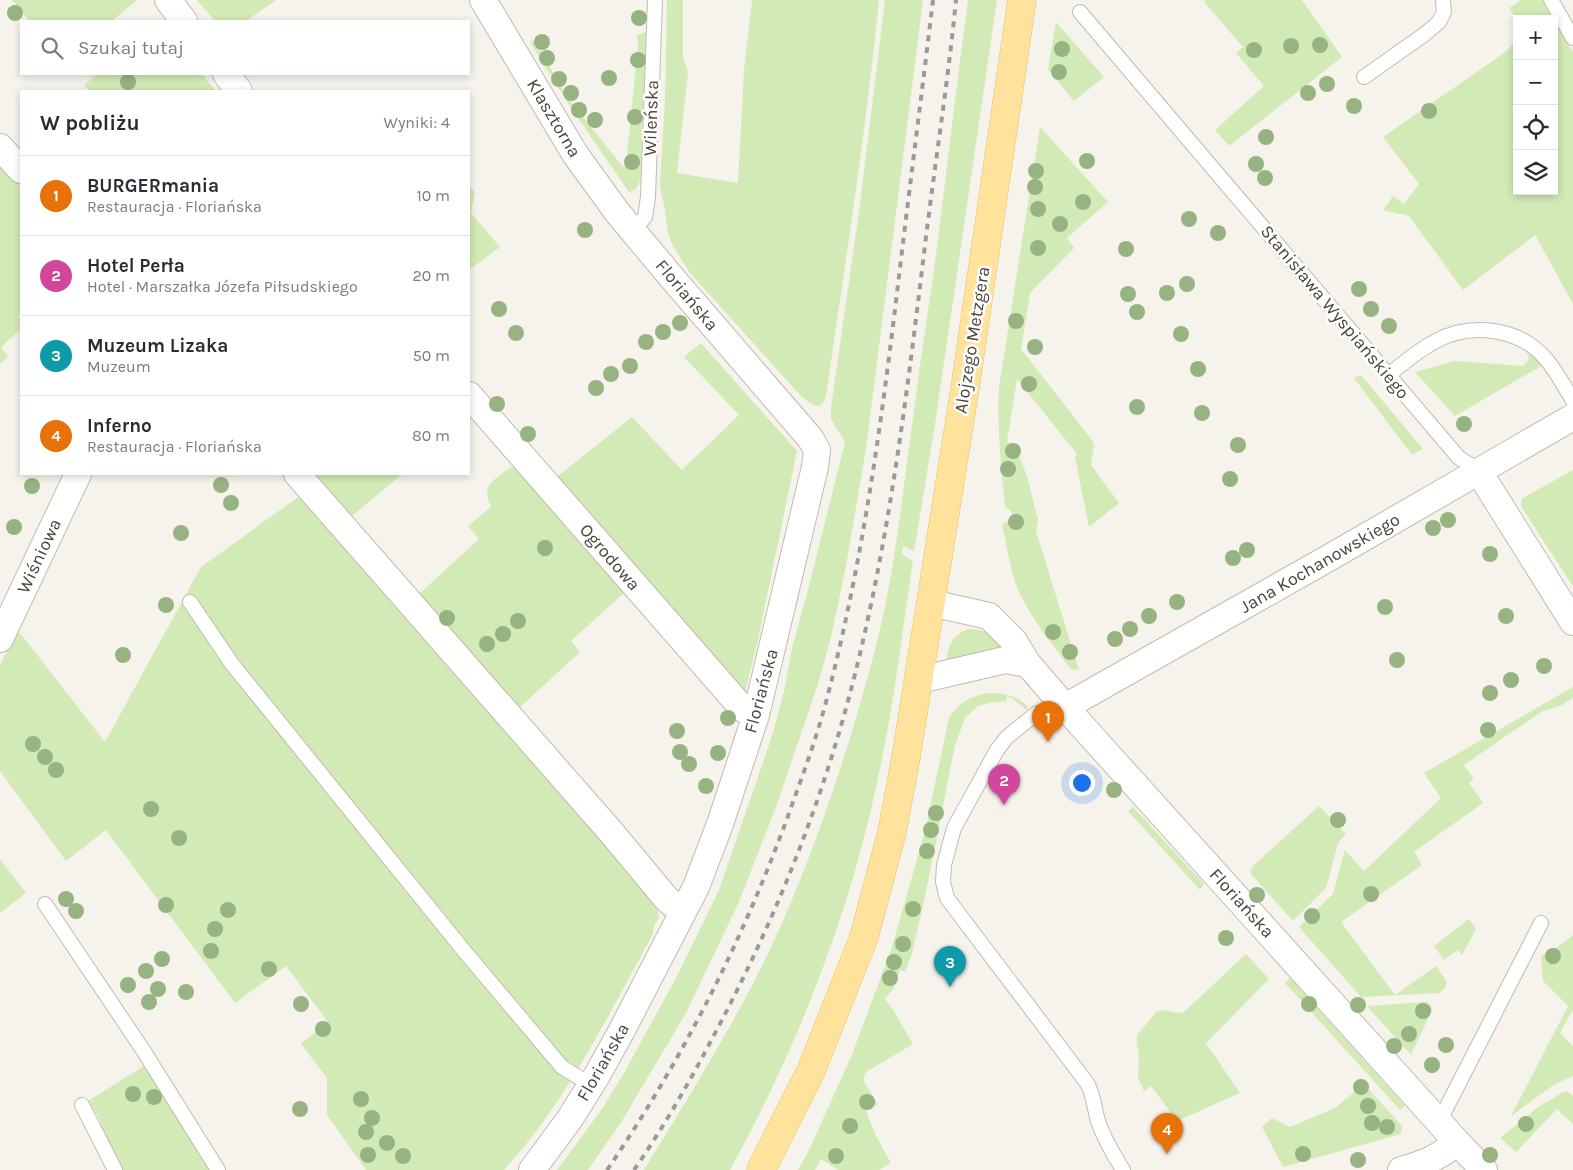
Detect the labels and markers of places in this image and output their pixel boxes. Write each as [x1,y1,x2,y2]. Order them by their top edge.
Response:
pin: 1 [1032,701,1064,742]
pin: 2 [988,764,1020,805]
pin: 3 [934,946,966,987]
pin: 4 [1151,1113,1183,1154]

